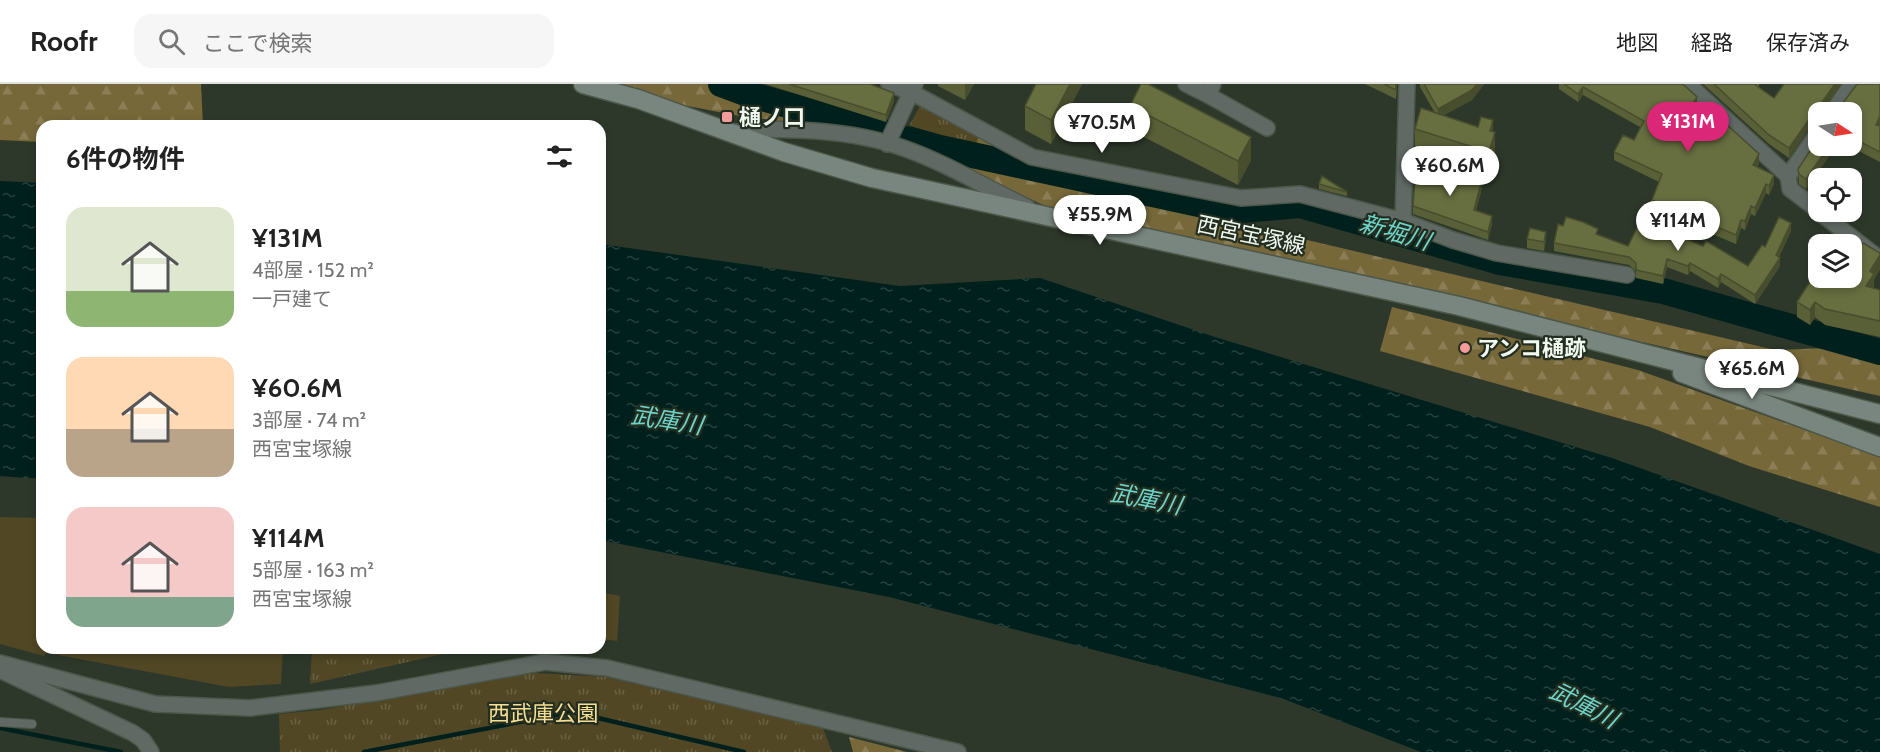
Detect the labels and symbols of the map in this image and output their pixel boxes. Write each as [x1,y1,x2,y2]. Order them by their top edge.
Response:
pin: ¥131M [1646,102,1730,153]
north arrow [1808,102,1862,156]
pin: ¥70.5M [1053,103,1151,154]
place label: 樋ノ口 [739,104,805,131]
marker: 樋ノ口 [720,110,734,124]
pin: ¥60.6M [1401,146,1499,197]
pin: ¥55.9M [1051,195,1149,246]
pin: ¥114M [1636,201,1720,252]
water label: 新堀川 [1356,208,1436,257]
street label: 西宮宝塚線 [1194,210,1308,260]
place label: アンコ樋跡 [1477,335,1586,362]
marker: アンコ樋跡 [1458,341,1472,355]
pin: ¥65.6M [1703,349,1801,400]
water label: 武庫川 [629,400,708,440]
water label: 武庫川 [1108,478,1187,521]
water label: 武庫川 [1545,676,1625,736]
park label: 西武庫公園 [488,700,598,727]

